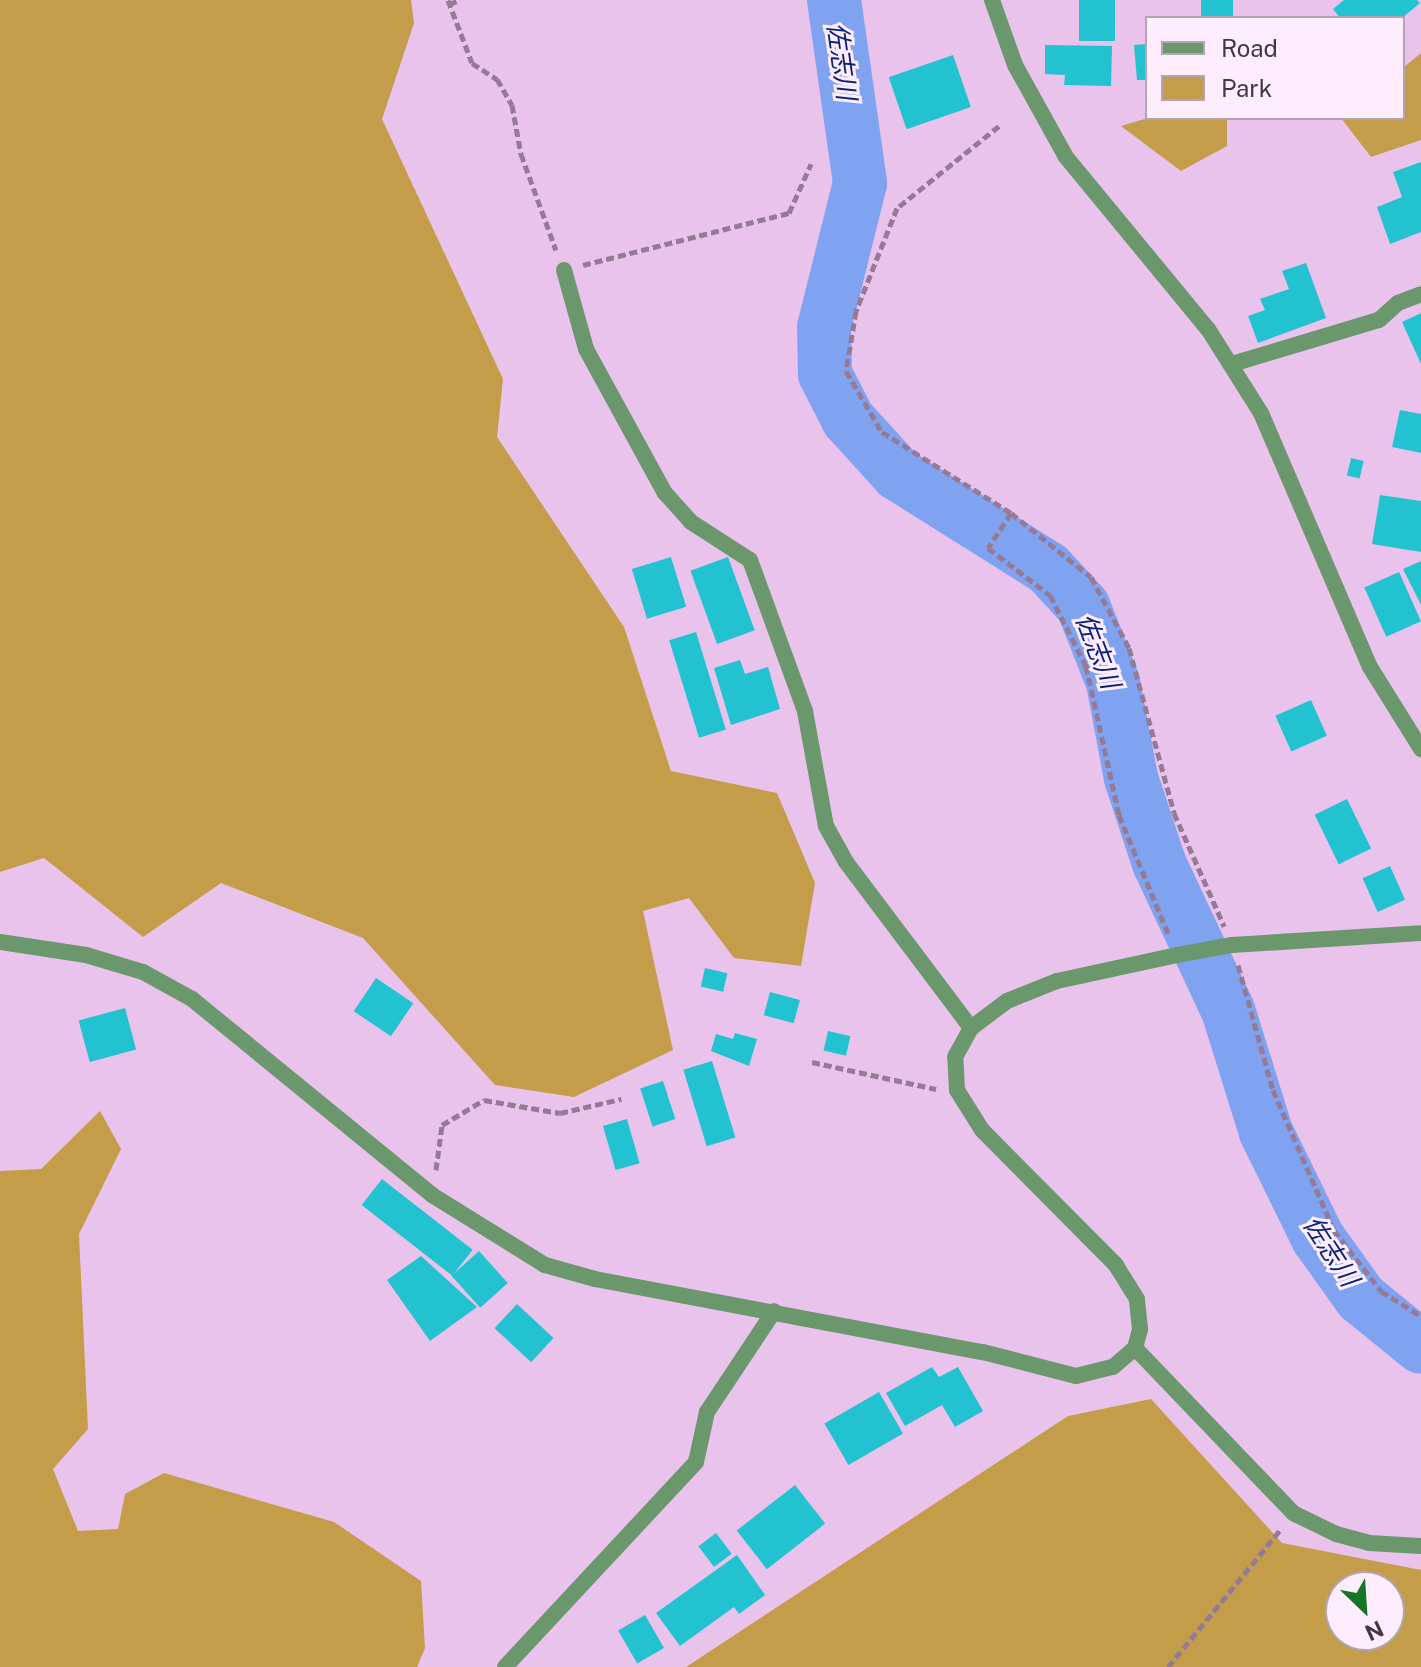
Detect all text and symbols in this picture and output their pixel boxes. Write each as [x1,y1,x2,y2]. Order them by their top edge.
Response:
legend [1145,16,1405,120]
water label: 佐志川 [821,20,863,102]
text: Road [1221,34,1278,62]
text: Park [1221,74,1272,102]
water label: 佐志川 [1069,609,1127,693]
water label: 佐志川 [1297,1210,1365,1292]
north arrow [1325,1571,1405,1651]
text: N [1361,1616,1388,1646]

